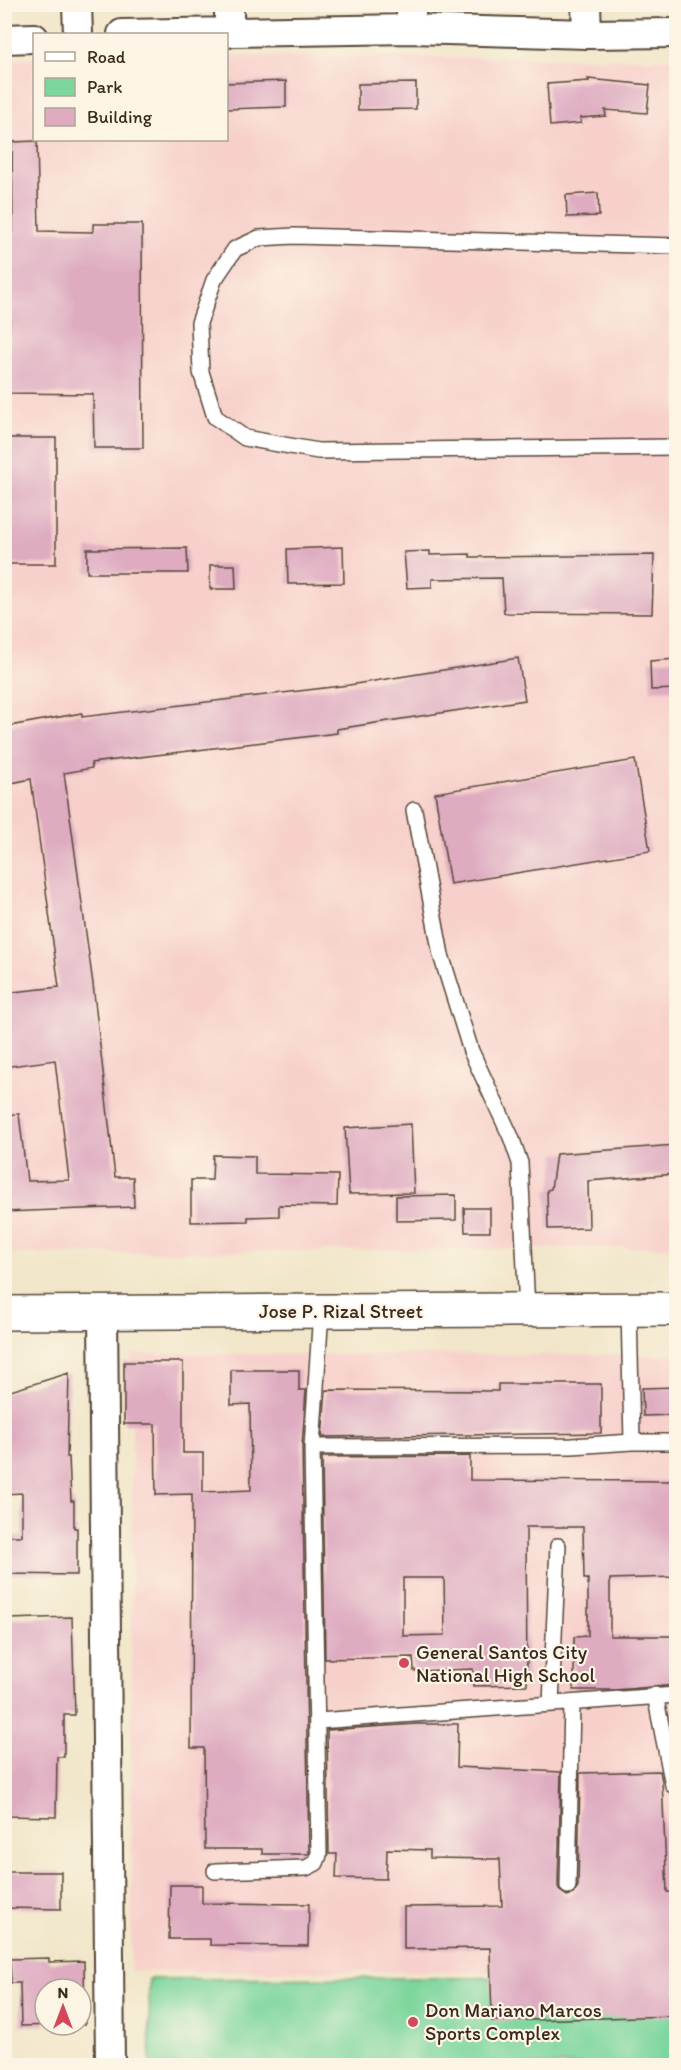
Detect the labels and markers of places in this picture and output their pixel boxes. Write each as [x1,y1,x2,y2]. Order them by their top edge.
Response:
place label: General Santos City National High School [416,1640,596,1687]
marker: General Santos City National High School [397,1656,411,1670]
place label: Don Mariano Marcos Sports Complex [425,1998,602,2045]
marker: Don Mariano Marcos Sports Complex [406,2015,420,2029]

